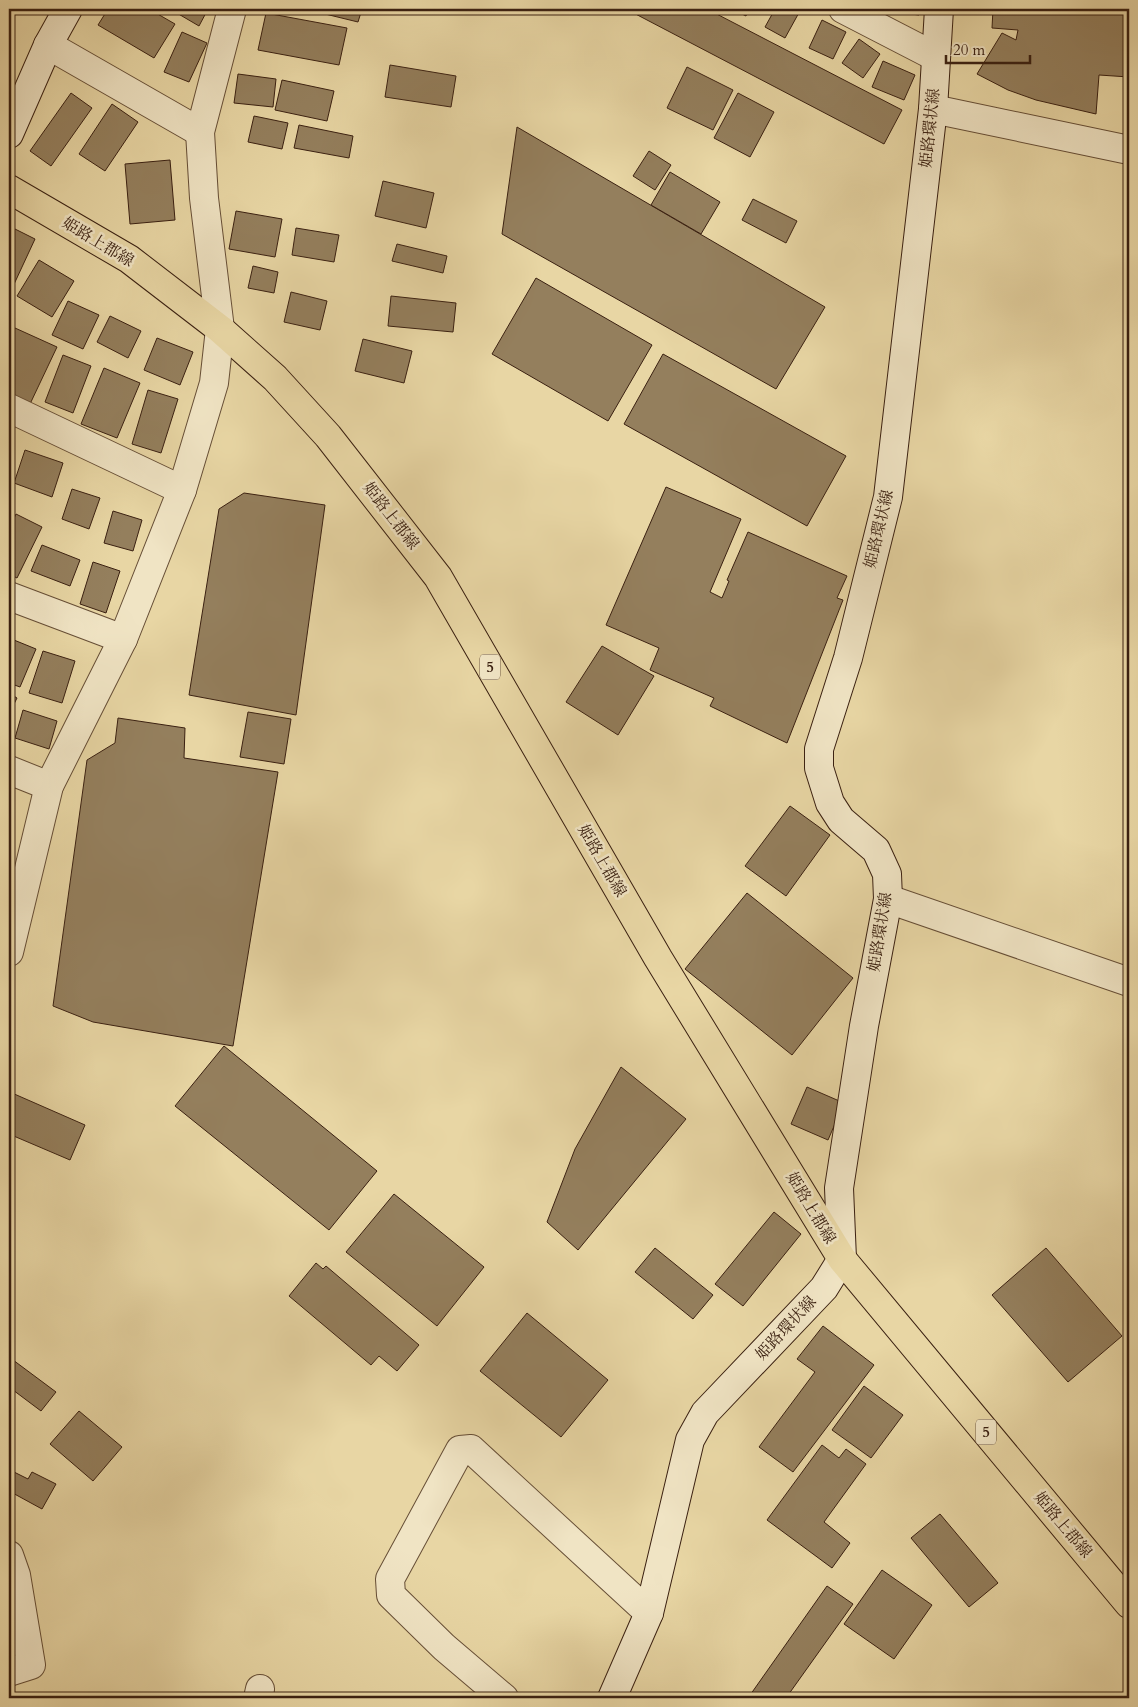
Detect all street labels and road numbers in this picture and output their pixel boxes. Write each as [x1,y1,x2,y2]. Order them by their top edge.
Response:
street label: 姫路環状線 [915,87,945,169]
street label: 姫路上郡線 [58,212,138,272]
street label: 姫路上郡線 [358,478,424,554]
street label: 姫路環状線 [859,488,899,570]
road number: 5 [480,654,500,680]
street label: 姫路上郡線 [572,821,632,901]
street label: 姫路環状線 [863,891,897,973]
street label: 姫路上郡線 [781,1168,841,1248]
street label: 姫路環状線 [751,1291,821,1365]
road number: 5 [976,1420,996,1444]
street label: 姫路上郡線 [1029,1487,1097,1563]

